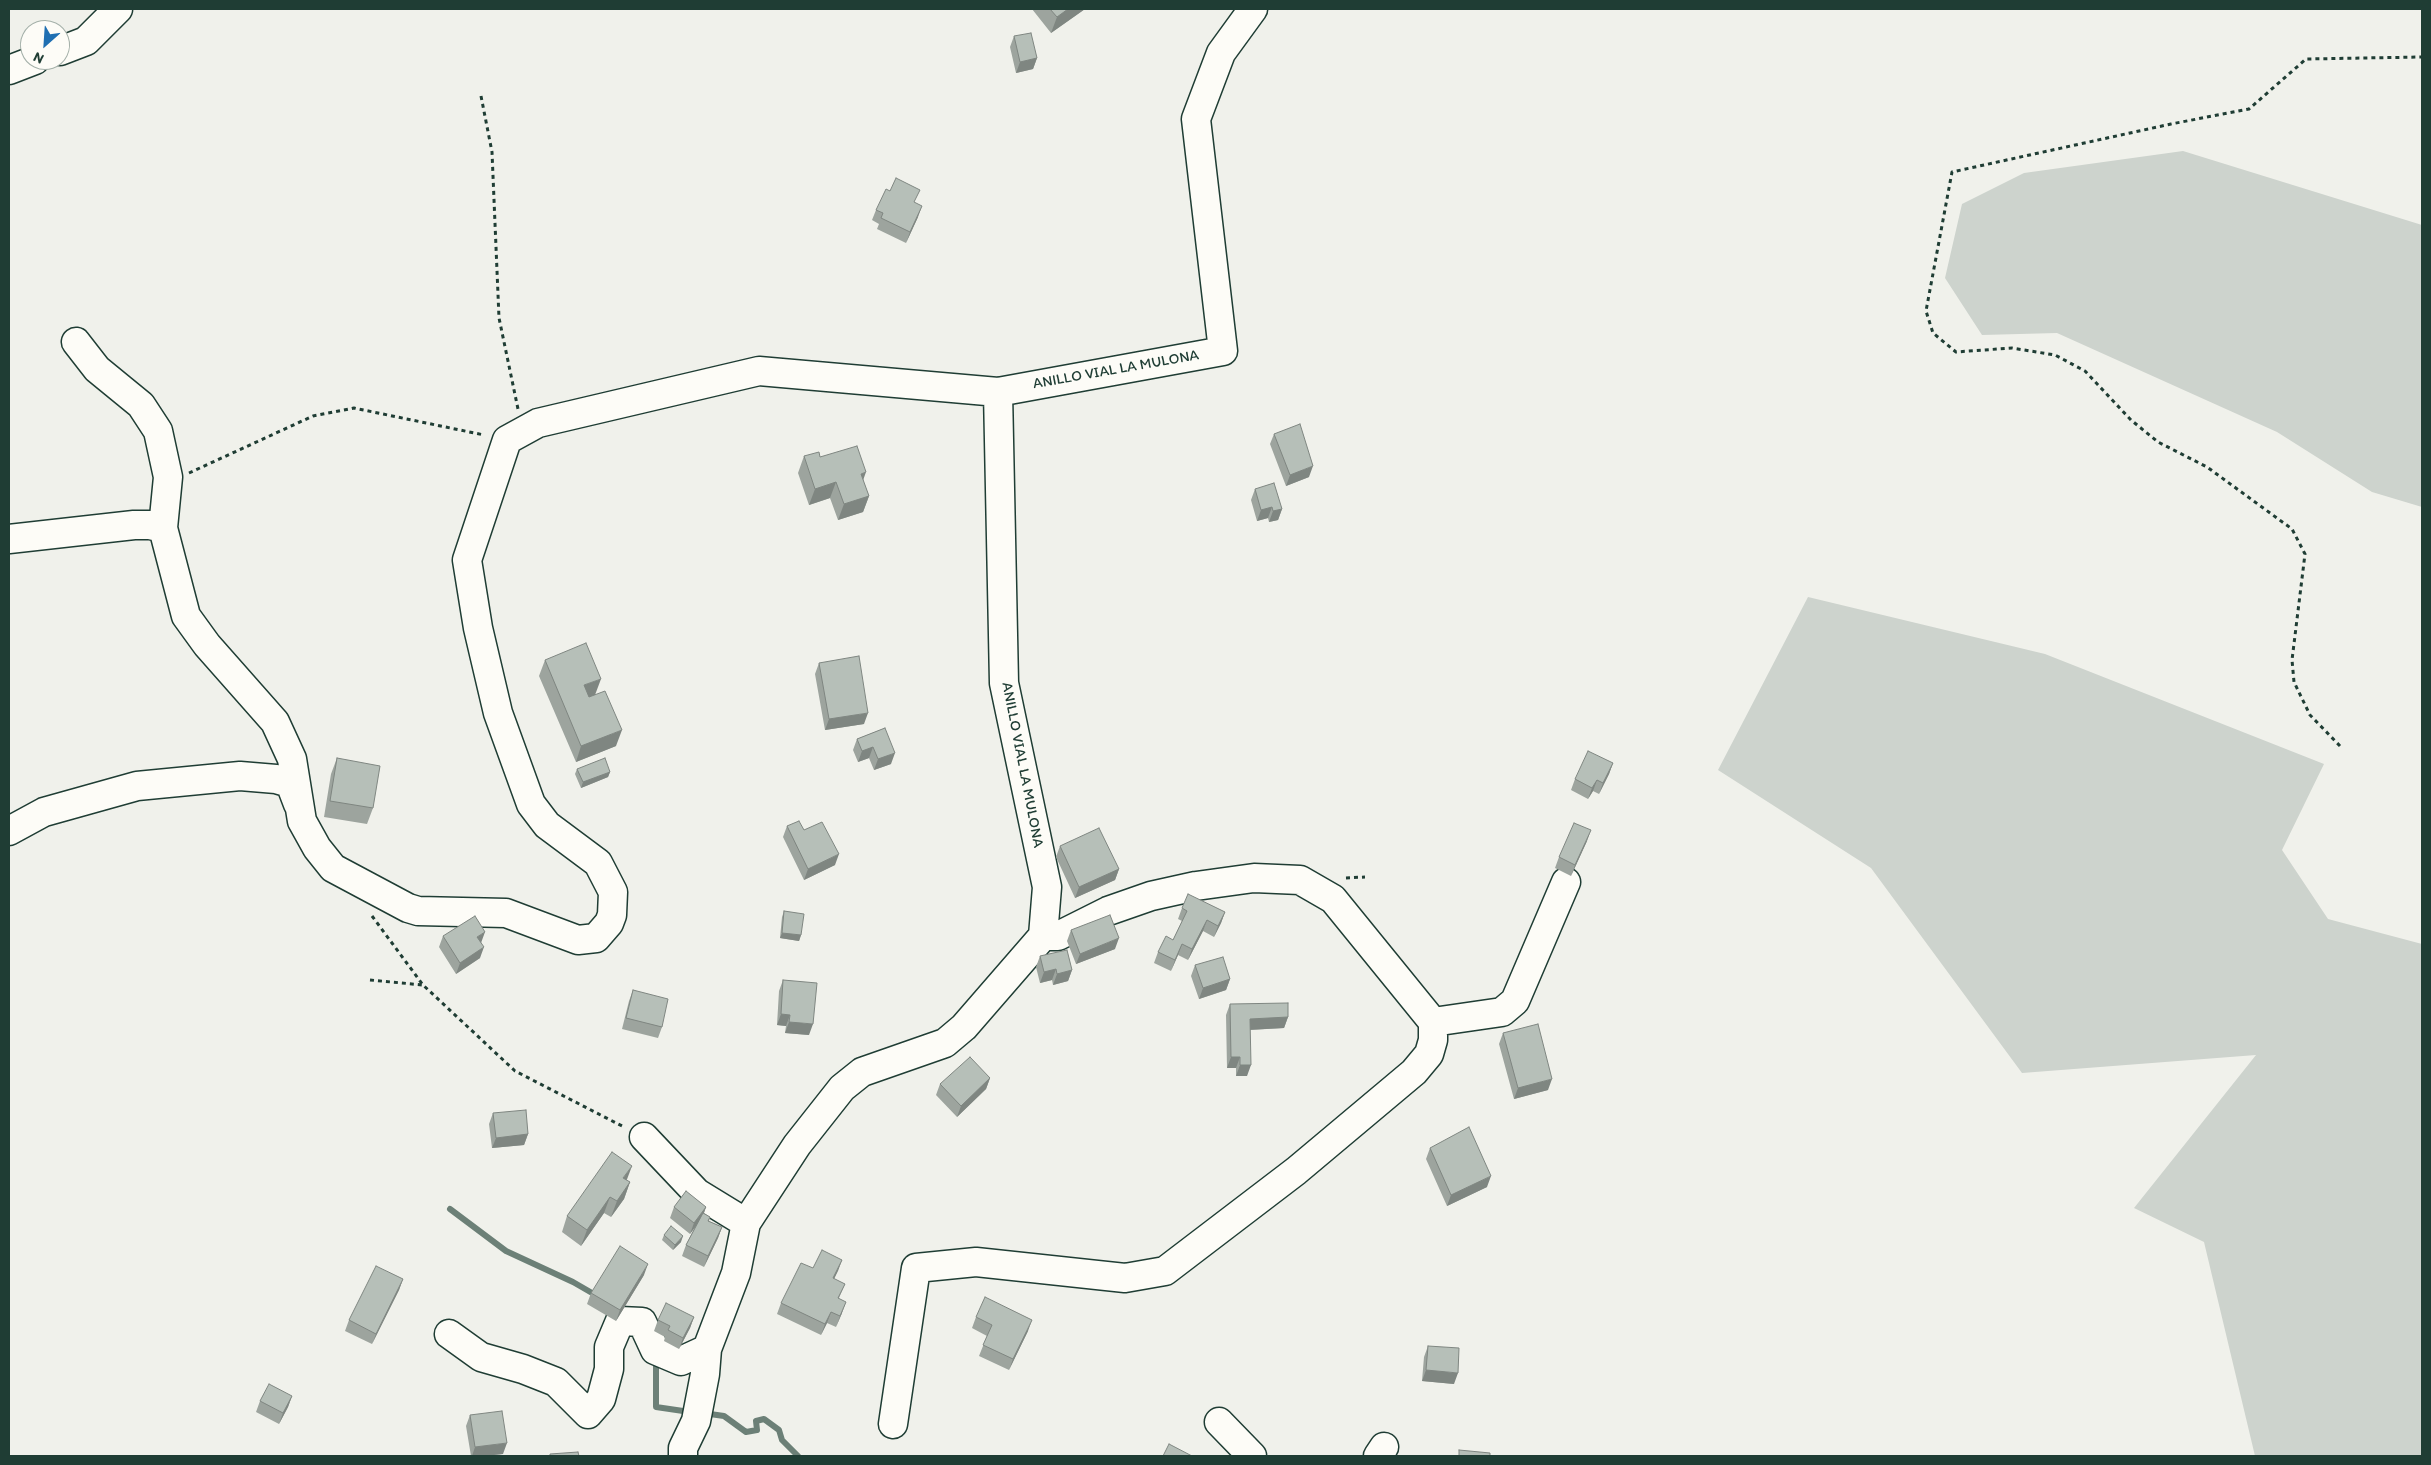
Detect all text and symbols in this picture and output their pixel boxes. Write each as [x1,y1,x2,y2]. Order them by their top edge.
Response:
north arrow [20,20,70,70]
text: N [31,48,47,68]
street label: ANILLO VIAL LA MULONA [1032,347,1200,393]
street label: ANILLO VIAL LA MULONA [997,681,1047,849]

